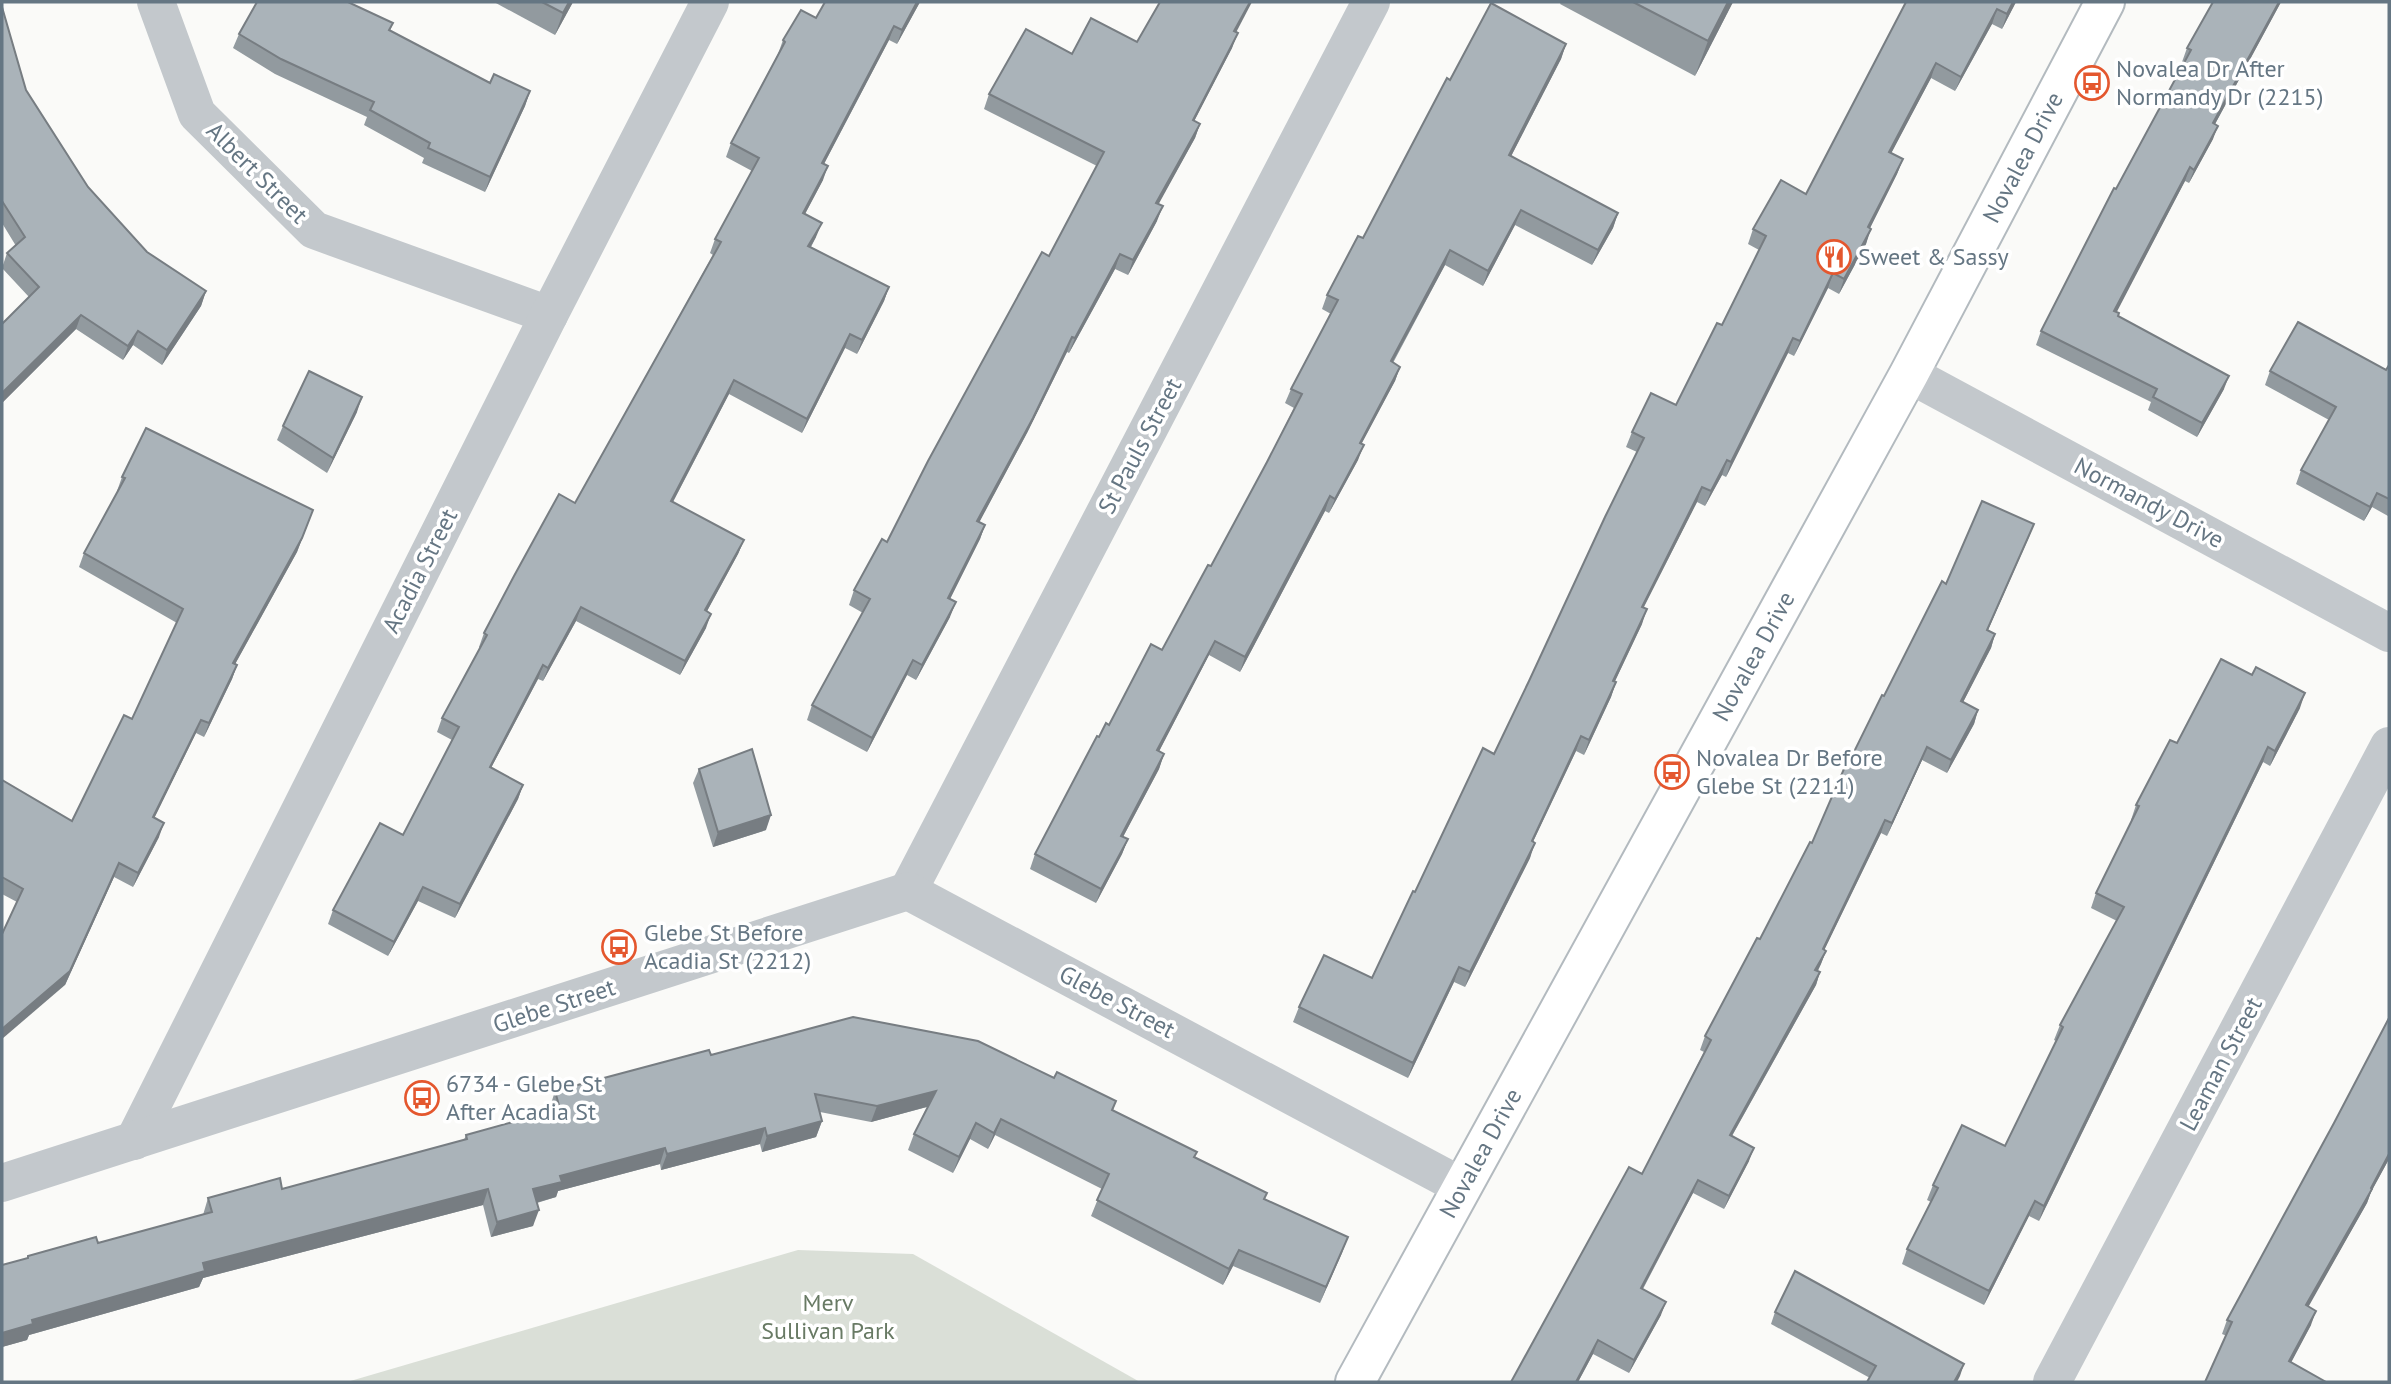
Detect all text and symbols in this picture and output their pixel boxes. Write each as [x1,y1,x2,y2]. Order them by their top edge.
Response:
place label: Novalea Dr After Normandy Dr (2215) [2116,53,2323,112]
bus stop icon: Novalea Dr After Normandy Dr (2215) [2073,64,2111,102]
street label: Novalea Drive [1975,86,2070,228]
street label: Albert Street [200,115,315,230]
restaurant icon: Sweet & Sassy [1815,238,1853,276]
place label: Sweet & Sassy [1858,241,2009,272]
street label: St Pauls Street [1091,372,1188,519]
street label: Normandy Drive [2069,450,2229,555]
street label: Acadia Street [375,503,464,638]
street label: Novalea Drive [1705,586,1802,727]
place label: Novalea Dr Before Glebe St (2211) [1696,742,1883,801]
bus stop icon: Novalea Dr Before Glebe St (2211) [1653,753,1691,791]
place label: Glebe St Before Acadia St (2212) [644,917,811,976]
bus stop icon: Glebe St Before Acadia St (2212) [600,928,638,966]
street label: Glebe Street [1054,958,1180,1045]
street label: Glebe Street [489,971,619,1040]
street label: Leaman Street [2172,991,2269,1136]
place label: 6734 - Glebe St After Acadia St [446,1068,602,1127]
bus stop icon: 6734 - Glebe St After Acadia St [403,1079,441,1117]
street label: Novalea Drive [1432,1083,1528,1223]
park label: Merv Sullivan Park [761,1287,895,1346]

